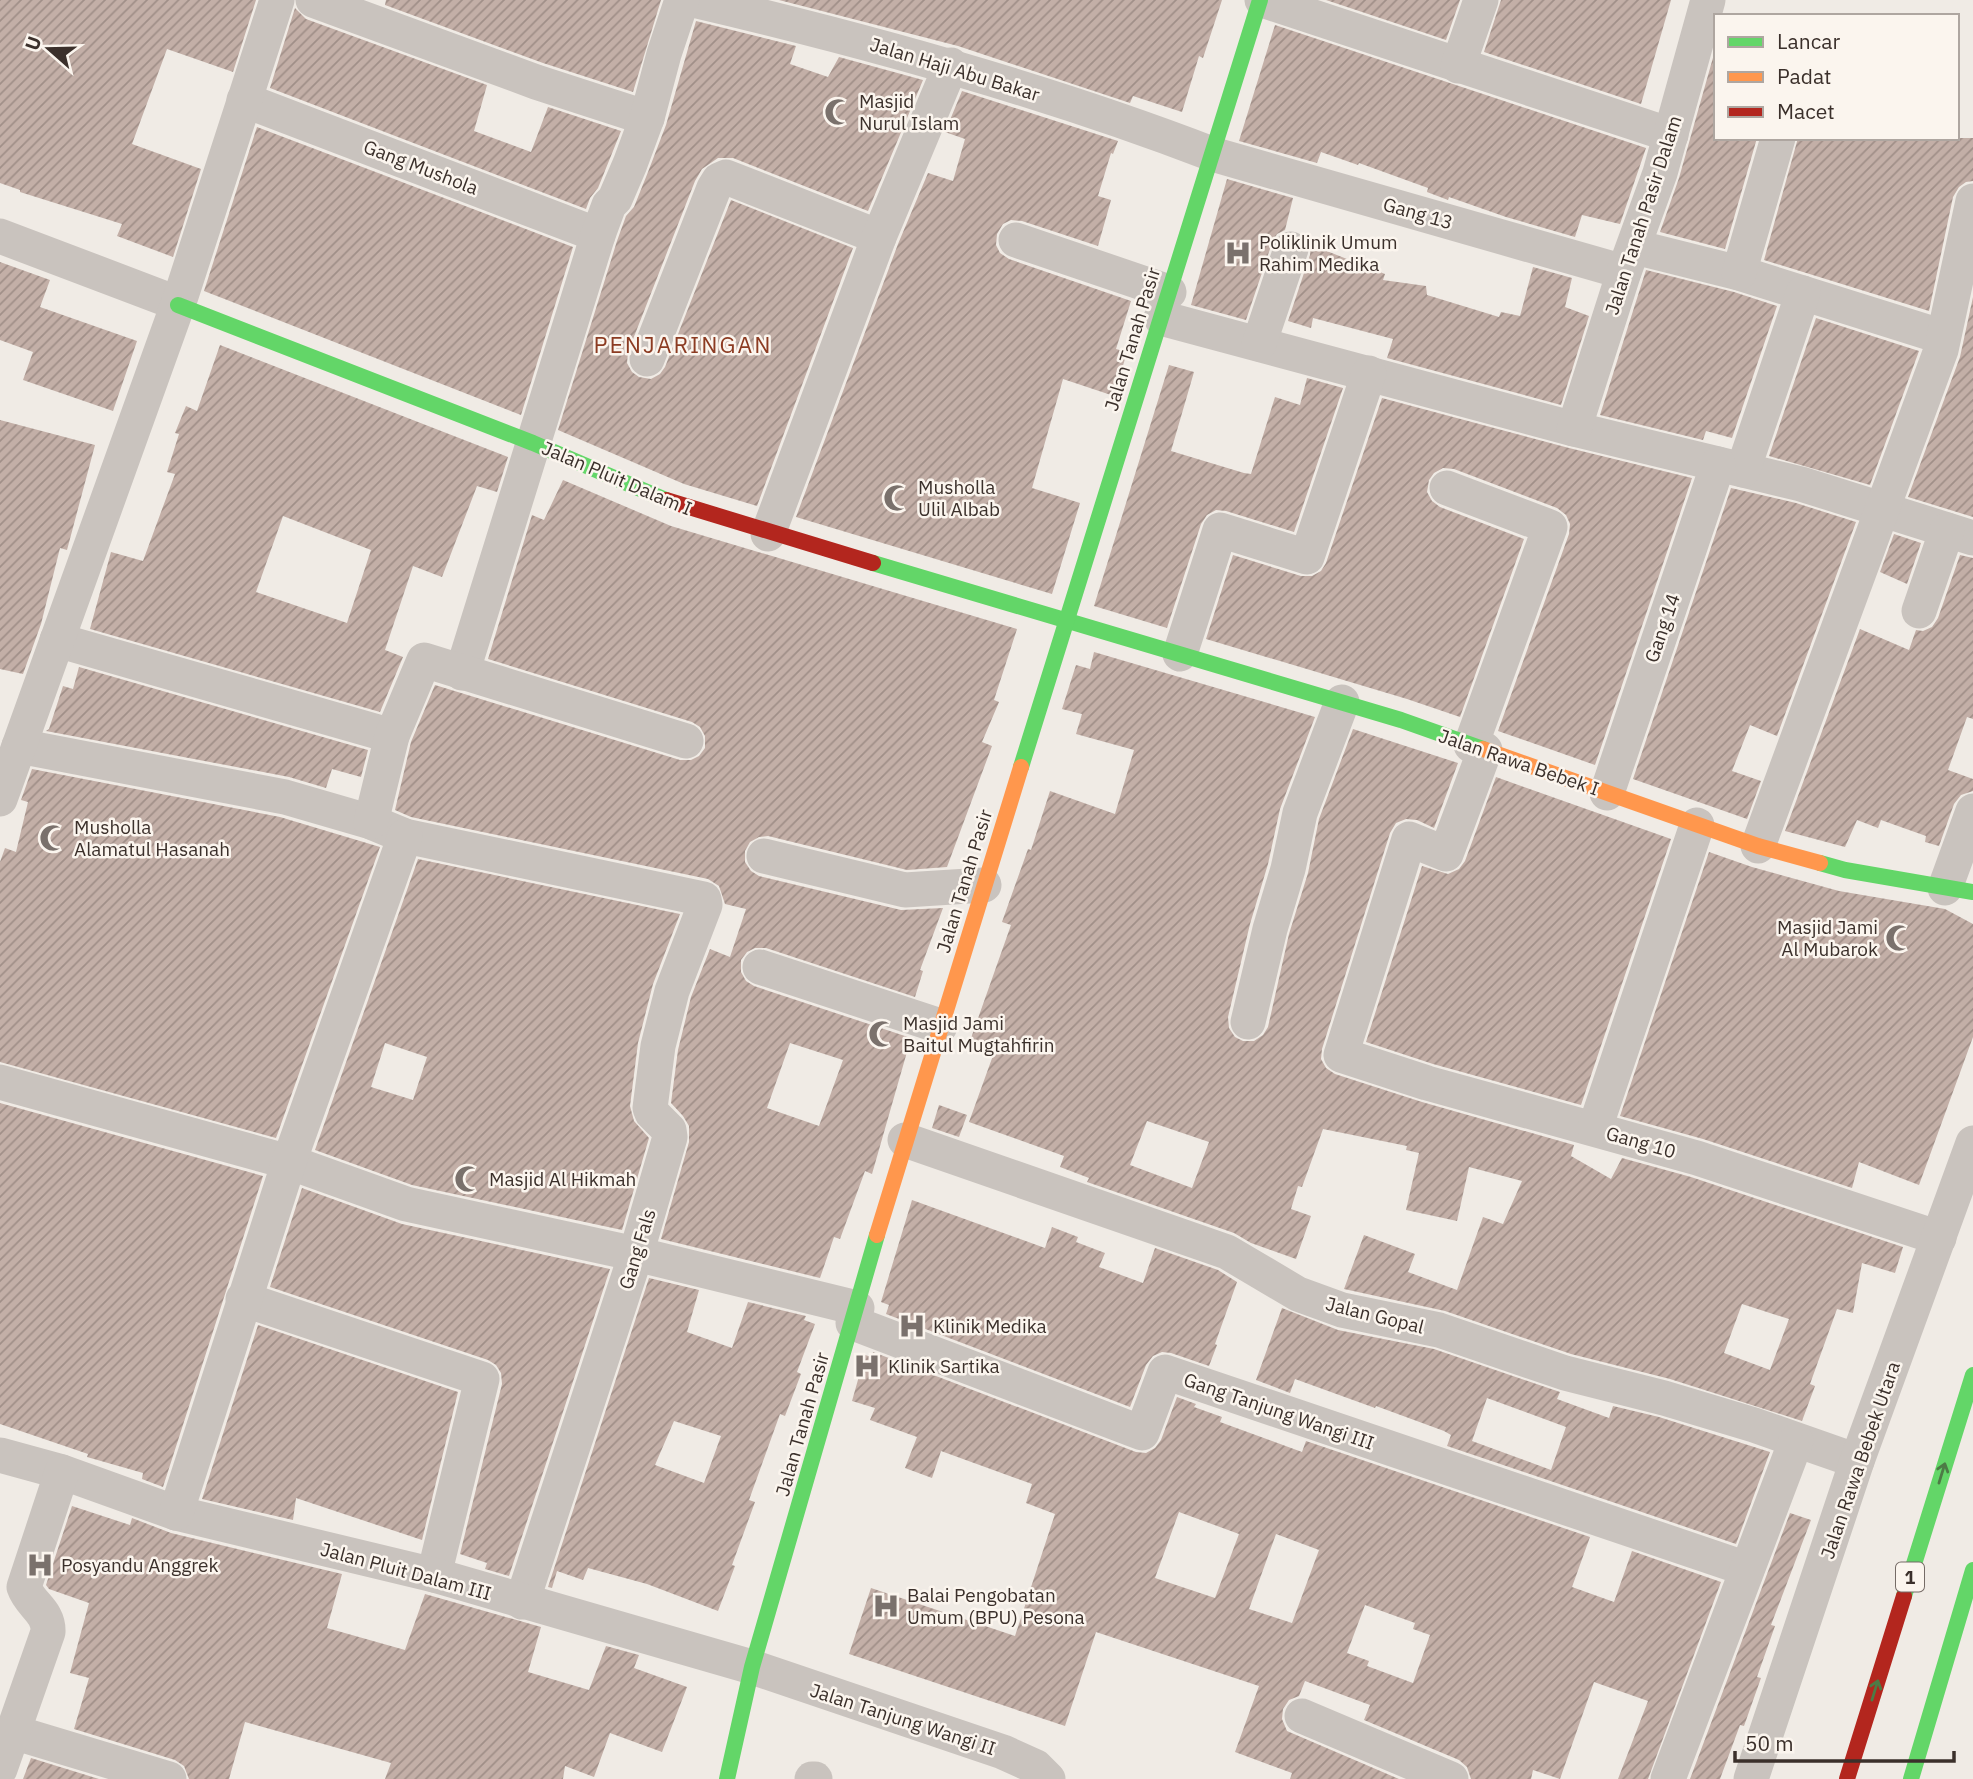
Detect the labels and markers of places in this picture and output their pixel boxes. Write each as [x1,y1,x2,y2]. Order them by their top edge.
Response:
place label: Masjid Nurul Islam [859,89,959,135]
mosque icon: Masjid Nurul Islam [823,97,853,127]
place label: Poliklinik Umum Rahim Medika [1259,230,1398,276]
hospital icon: Poliklinik Umum Rahim Medika [1223,238,1253,268]
place label: Musholla Ulil Albab [918,475,1000,521]
mosque icon: Musholla Ulil Albab [882,483,912,513]
place label: Musholla Alamatul Hasanah [74,815,230,861]
mosque icon: Musholla Alamatul Hasanah [38,823,68,853]
place label: Masjid Jami Al Mubarok [1777,915,1878,961]
mosque icon: Masjid Jami Al Mubarok [1884,923,1914,953]
place label: Masjid Jami Baitul Mugtahfirin [903,1011,1055,1057]
mosque icon: Masjid Jami Baitul Mugtahfirin [867,1019,897,1049]
mosque icon: Masjid Al Hikmah [453,1164,483,1194]
place label: Masjid Al Hikmah [489,1167,636,1191]
hospital icon: Klinik Medika [897,1311,927,1341]
place label: Klinik Medika [933,1314,1047,1338]
hospital icon: Klinik Sartika [852,1351,882,1381]
place label: Klinik Sartika [888,1354,1000,1378]
hospital icon: Posyandu Anggrek [25,1550,55,1580]
place label: Posyandu Anggrek [61,1553,219,1577]
place label: Balai Pengobatan Umum (BPU) Pesona [907,1583,1085,1629]
hospital icon: Balai Pengobatan Umum (BPU) Pesona [871,1591,901,1621]

